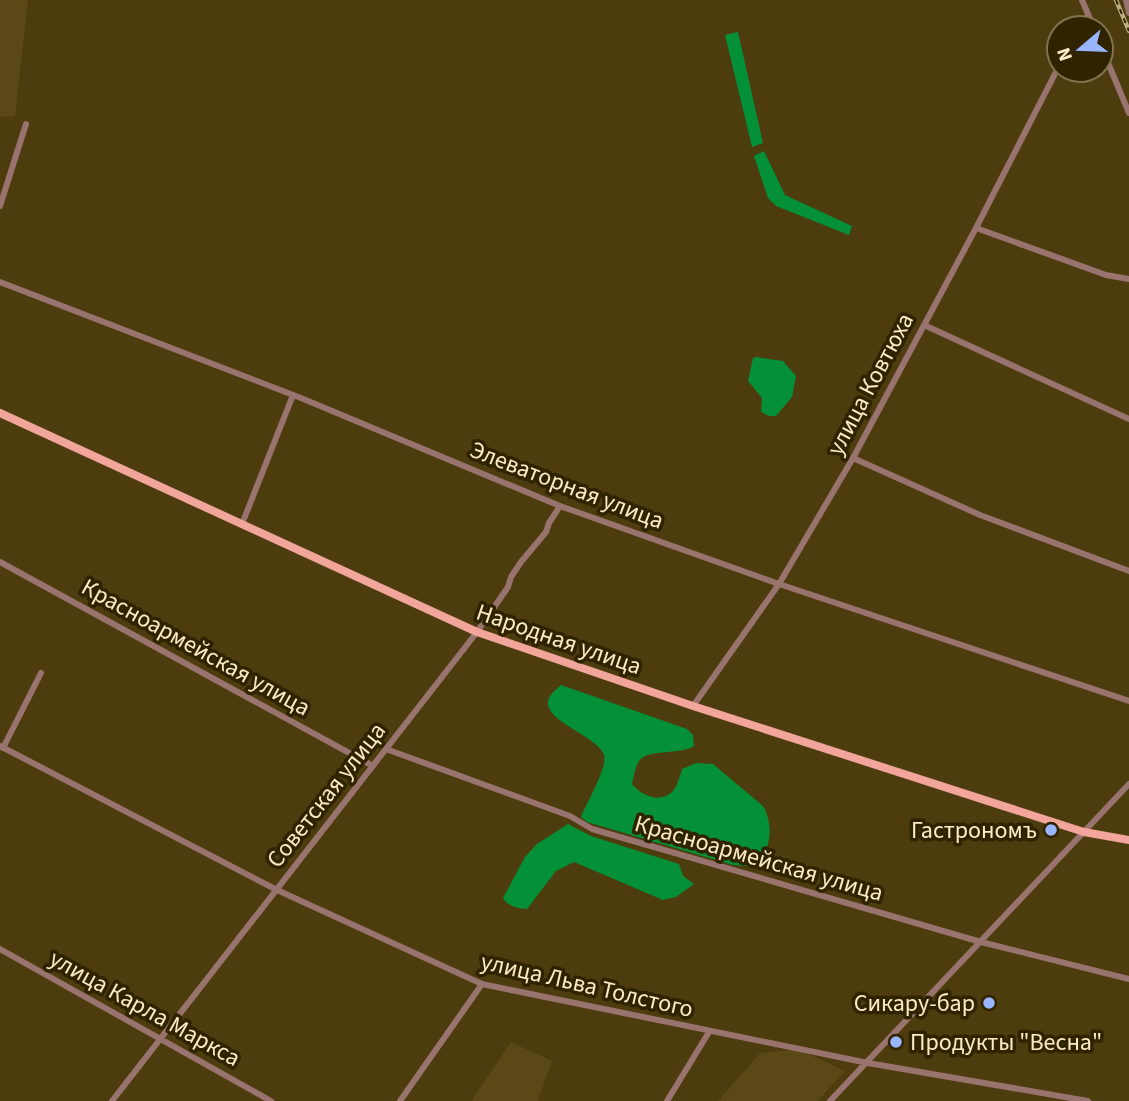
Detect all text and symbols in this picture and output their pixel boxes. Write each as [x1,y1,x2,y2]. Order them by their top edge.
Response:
north arrow [1045,14,1115,84]
text: N [1051,44,1080,64]
street label: улица Ковтюха [818,307,923,462]
street label: Элеваторная улица [465,432,669,539]
street label: Красноармейская улица [75,570,317,725]
street label: Народная улица [472,595,646,684]
street label: Советская улица [258,715,394,875]
street label: Красноармейская улица [631,806,887,911]
place label: Гастрономъ [911,813,1037,848]
marker: Гастрономъ [1043,822,1059,838]
street label: улица Карла Маркса [43,941,247,1076]
street label: улица Льва Толстого [477,944,697,1027]
place label: Сикару-бар [854,986,975,1021]
marker: Сикару-бар [981,995,997,1011]
place label: Продукты "Весна" [910,1025,1102,1060]
marker: Продукты "Весна" [888,1034,904,1050]

